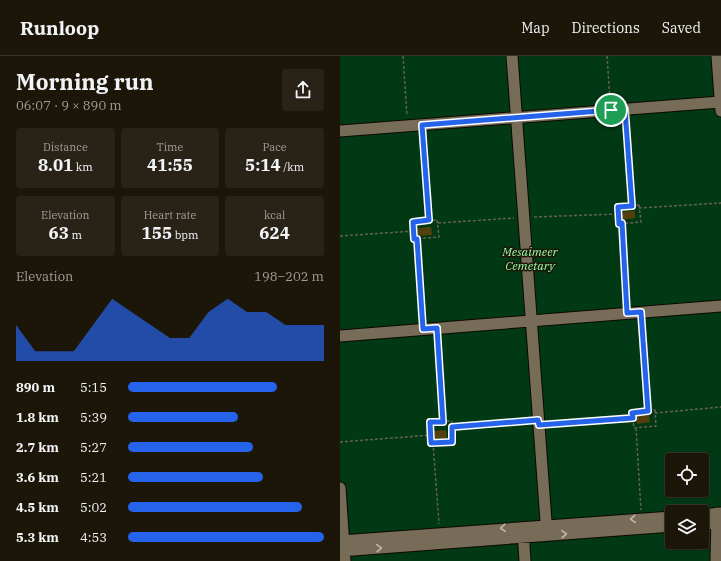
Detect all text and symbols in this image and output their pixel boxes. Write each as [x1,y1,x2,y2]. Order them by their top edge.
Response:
text: Runloop [20,16,99,40]
text: Map [521,19,550,37]
text: Directions [572,19,640,37]
text: Saved [662,19,701,37]
text: Morning run [16,67,154,96]
button: share [282,69,324,111]
pin [594,93,628,127]
text: 06:07 · 9 × 890 m [16,97,122,114]
icon: arrive [600,99,622,121]
text: Distance [43,140,88,154]
text: Time [156,140,184,154]
text: Pace [263,140,287,154]
text: 8.01 [38,154,73,176]
text: 41:55 [147,154,193,176]
text: 5:14 [245,154,281,176]
text: km [73,160,93,174]
text: /km [281,160,304,174]
text: Elevation [41,208,90,222]
text: Heart rate [144,208,196,222]
text: kcal [264,208,285,222]
text: 63 [49,222,69,244]
text: 155 [142,222,172,244]
text: 624 [259,222,290,244]
text: m [69,228,82,242]
text: bpm [172,228,198,242]
park label: Mesaimeer Cemetary [501,244,559,273]
text: Elevation [16,268,73,285]
text: 198–202 m [254,268,324,285]
text: 890 m [16,379,55,396]
text: 5:15 [80,379,107,396]
text: 1.8 km [16,409,59,426]
text: 5:39 [80,409,107,426]
text: 2.7 km [16,439,59,456]
text: 5:27 [80,439,107,456]
map controls [665,453,709,549]
button: locate [665,453,709,497]
text: 3.6 km [16,469,59,486]
text: 5:21 [80,469,107,486]
text: 4.5 km [16,499,59,516]
text: 5:02 [80,499,107,516]
button: layers [665,505,709,549]
one-way arrow [630,515,636,524]
one-way arrow [500,524,506,533]
text: 5.3 km [16,529,59,546]
text: 4:53 [80,529,107,546]
one-way arrow [561,530,567,539]
one-way arrow [376,544,382,553]

